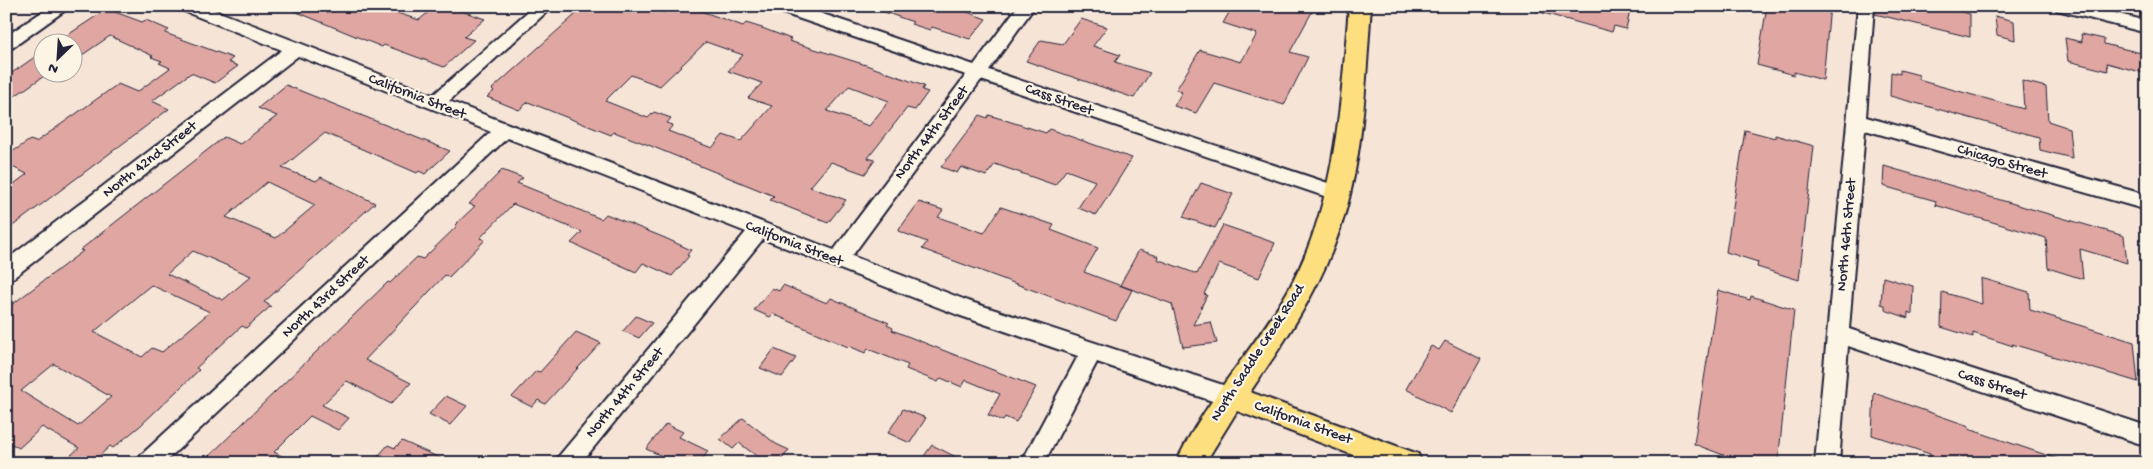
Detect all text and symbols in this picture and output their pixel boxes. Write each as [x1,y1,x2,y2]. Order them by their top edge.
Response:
north arrow [32,32,82,82]
text: N [46,58,61,77]
street label: California Street [366,70,470,125]
street label: Cass Street [1022,80,1097,121]
street label: North 44th Street [891,81,974,183]
street label: North 42nd Street [99,116,202,202]
street label: Chicago Street [1955,141,2051,184]
street label: North 46th Street [1833,176,1861,292]
street label: California Street [743,217,847,272]
street label: North 43rd Street [278,251,375,342]
street label: North Saddle Creek Road [1207,280,1310,425]
street label: North 44th Street [582,343,669,442]
street label: Cass Street [1955,365,2030,405]
street label: California Street [1252,397,1356,450]

